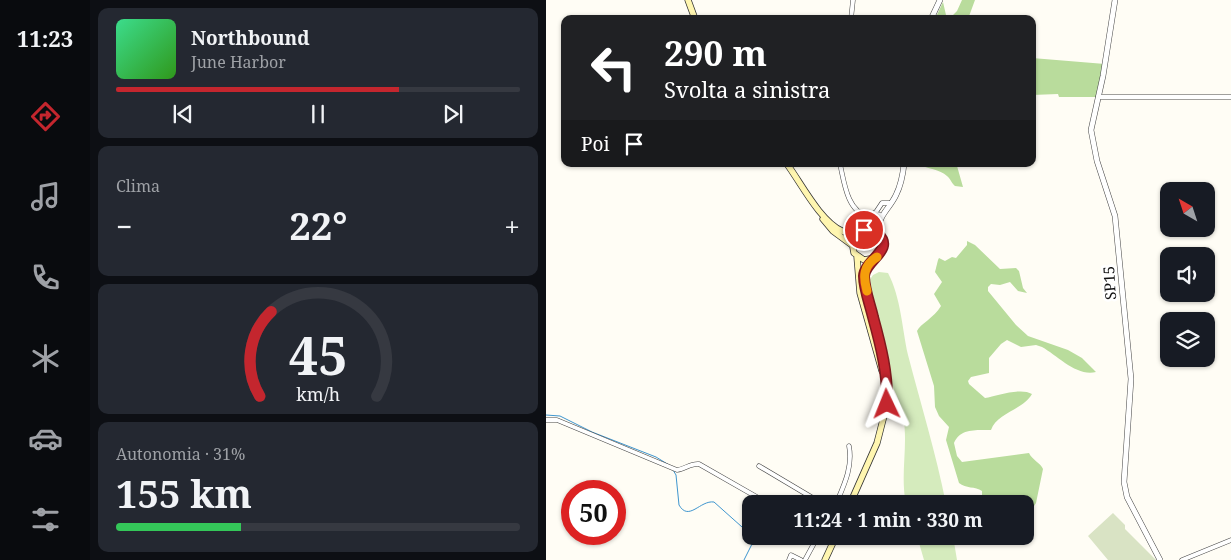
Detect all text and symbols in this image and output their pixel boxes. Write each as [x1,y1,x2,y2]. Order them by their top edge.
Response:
text: 11:23 [17,23,73,53]
text: Northbound [191,25,310,51]
text: 290 m [664,29,767,76]
icon: left [581,35,646,100]
text: June Harbor [191,51,286,73]
text: Svolta a sinistra [664,74,830,104]
icon: directions [28,99,63,134]
icon: previous [169,100,197,128]
icon: pause [304,100,332,128]
icon: next [439,100,467,128]
icon: arrive [620,130,648,158]
text: Poi [581,131,610,157]
text: Clima [116,175,160,197]
icon: music [28,179,63,214]
north arrow [1160,182,1215,238]
map controls [1160,182,1215,367]
text: 22° [289,199,347,251]
text: − [116,207,132,245]
text: + [504,207,520,245]
pin [843,209,885,251]
icon: arrive [850,216,878,244]
button: sound [1160,247,1215,302]
icon: phone [28,260,63,295]
street label: SP15 [1098,265,1120,301]
button: layers [1160,312,1215,367]
text: 45 [289,319,347,390]
icon: climate [28,341,63,376]
position arrow [860,377,912,429]
text: km/h [296,382,340,406]
icon: car [28,421,63,456]
text: Autonomia · 31% [116,443,245,465]
text: 155 km [116,467,252,519]
speed limit sign: 50 [561,480,626,545]
icon: filters [28,502,63,537]
text: 11:24 · 1 min · 330 m [793,507,983,533]

